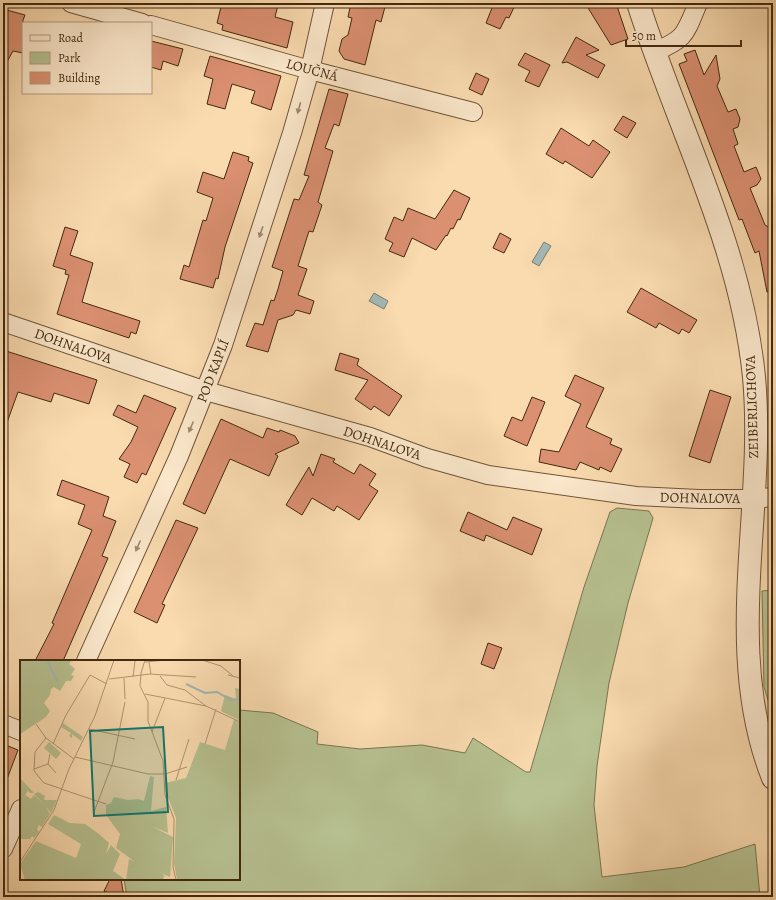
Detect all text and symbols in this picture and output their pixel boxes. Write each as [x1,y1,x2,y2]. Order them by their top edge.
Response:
legend [22,22,152,94]
scale bar [626,22,741,48]
text: 50 m [632,28,656,44]
text: Road [58,30,84,46]
text: Park [58,50,81,66]
street label: LOUČNÁ [284,54,341,86]
text: Building [58,70,100,86]
one-way arrow [296,102,302,114]
one-way arrow [258,226,264,238]
street label: DOHNALOVA [32,324,115,368]
street label: POD KAPLÍ [192,337,234,405]
street label: ZEIBERLICHOVA [741,354,763,459]
one-way arrow [188,421,194,432]
street label: DOHNALOVA [341,421,424,465]
street label: DOHNALOVA [659,488,741,508]
one-way arrow [135,540,141,551]
inset map [20,660,240,880]

